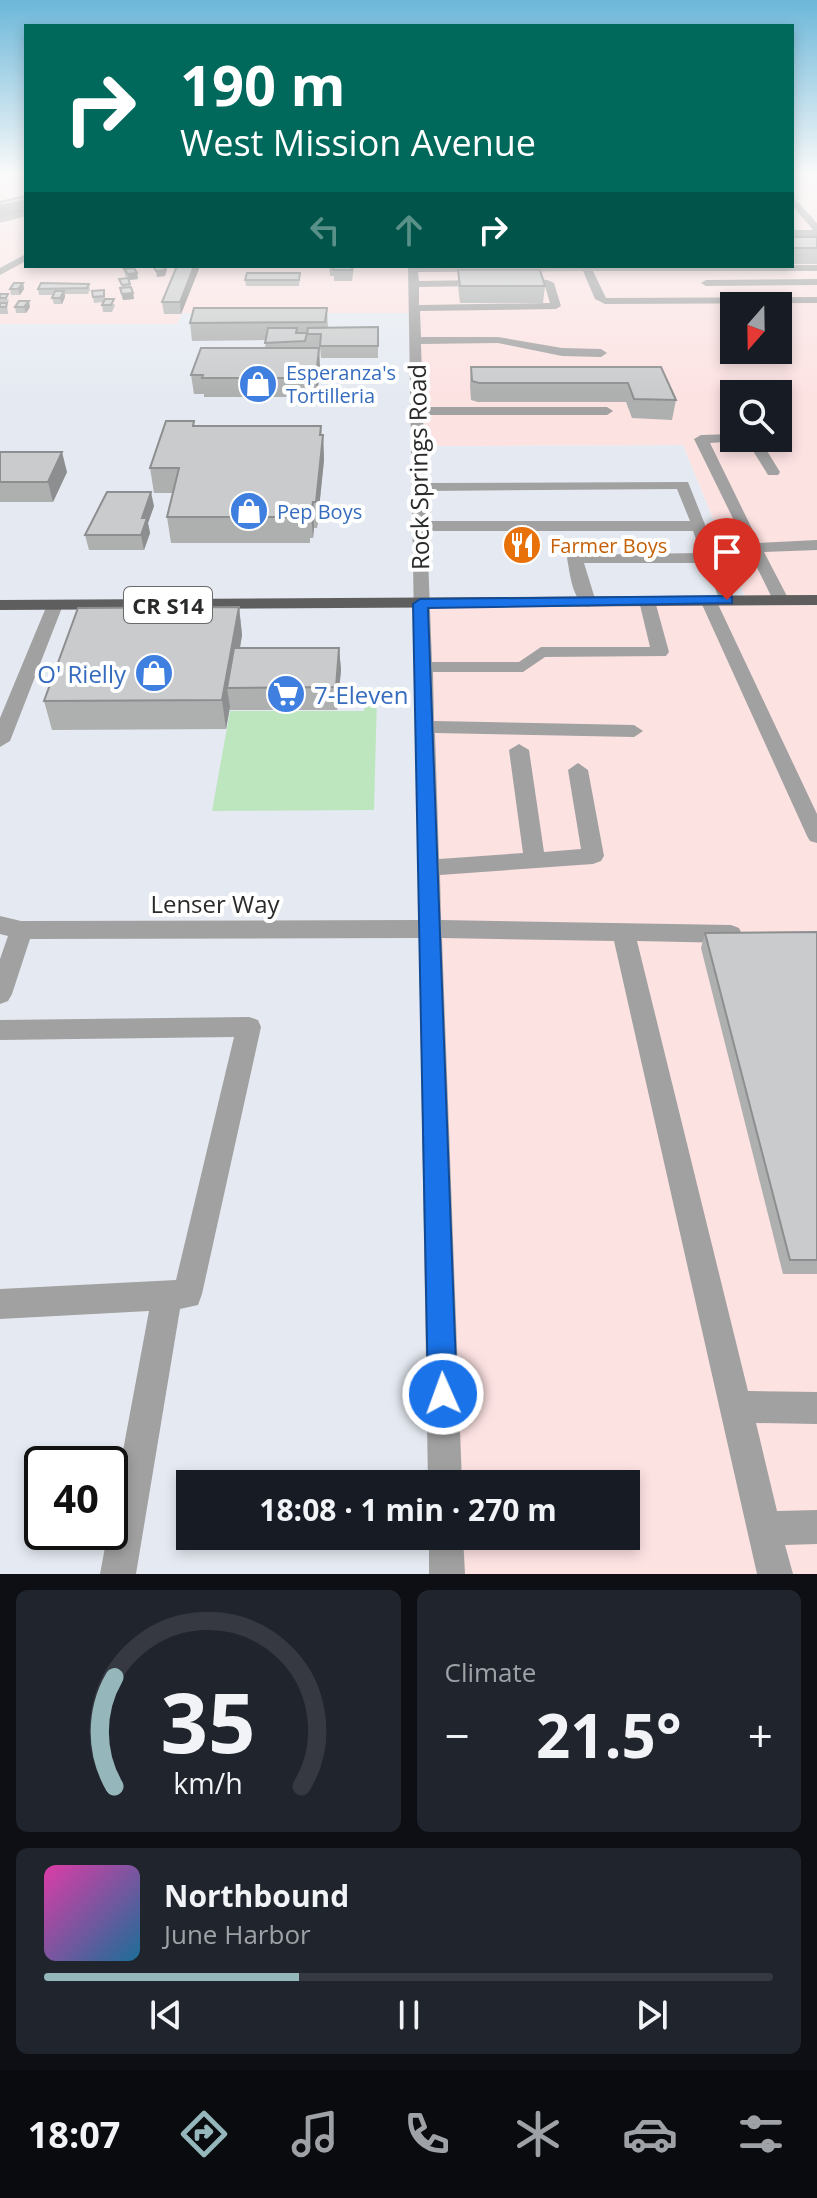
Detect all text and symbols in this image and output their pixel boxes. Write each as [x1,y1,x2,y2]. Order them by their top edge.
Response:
text: 190 m [180,46,346,122]
icon: right [48,56,152,160]
text: West Mission Avenue [180,118,536,167]
icon: left [303,208,347,252]
icon: ahead [387,208,431,252]
icon: right [471,208,515,252]
north arrow [720,292,792,364]
map controls [720,292,792,452]
place label: Esperanza's Tortilleria [286,359,396,409]
shop icon: Esperanza's Tortilleria [237,363,279,405]
street label: Rock Springs Road [400,364,436,570]
button: search [720,380,792,452]
shop icon: Pep Boys [228,490,270,532]
place label: Pep Boys [277,498,362,525]
pin [693,518,761,600]
restaurant icon: Farmer Boys [501,524,543,566]
icon: arrive [705,530,749,574]
place label: Farmer Boys [550,532,667,559]
road number: CR S14 [124,587,212,623]
shop icon: O' Rielly [133,652,175,694]
place label: O' Rielly [37,657,127,690]
supermarket icon: 7-Eleven [265,673,307,715]
place label: 7-Eleven [314,678,409,711]
street label: Lenser Way [150,887,281,920]
position arrow [401,1352,485,1436]
speed limit sign: 40 [24,1446,128,1550]
text: 18:08 · 1 min · 270 m [259,1489,557,1530]
text: Climate [445,1654,536,1690]
text: 35 [161,1664,256,1777]
text: 21.5° [536,1694,682,1776]
text: − [445,1705,470,1765]
text: + [748,1705,773,1765]
text: km/h [174,1763,243,1802]
text: Northbound [164,1875,349,1916]
text: June Harbor [164,1916,311,1952]
icon: previous [144,1993,188,2037]
icon: pause [387,1993,431,2037]
icon: next [630,1993,674,2037]
icon: directions [176,2106,232,2162]
icon: music [287,2106,343,2162]
icon: phone [399,2106,455,2162]
icon: climate [510,2106,566,2162]
icon: car [622,2106,678,2162]
icon: filters [733,2106,789,2162]
text: 18:07 [28,2110,120,2159]

